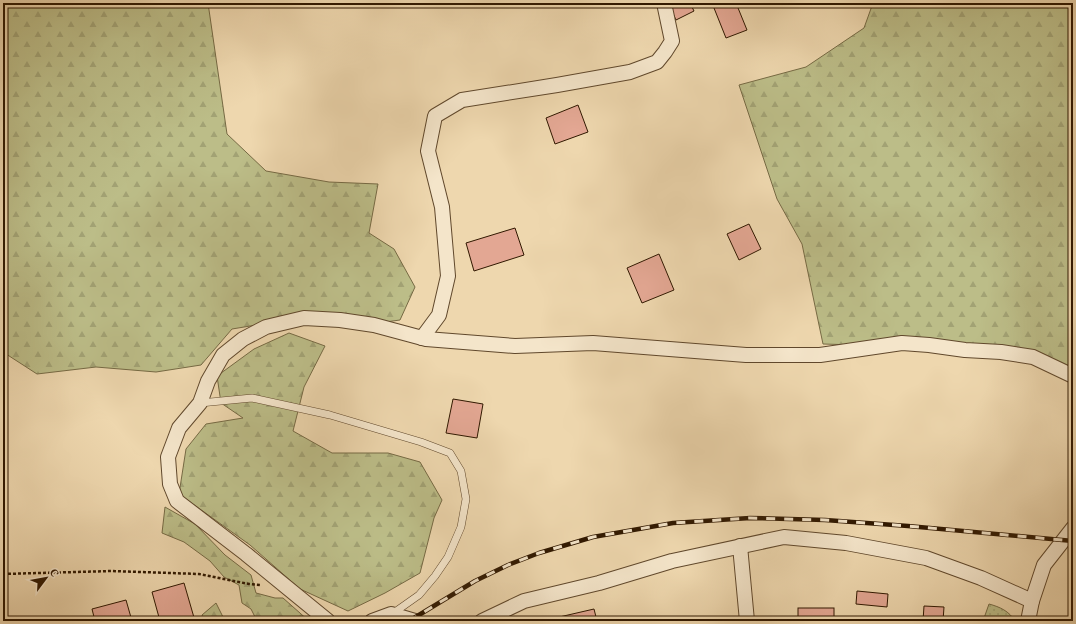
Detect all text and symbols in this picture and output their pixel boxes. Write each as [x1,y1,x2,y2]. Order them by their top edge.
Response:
north arrow [26,558,66,598]
text: С [45,567,61,580]

